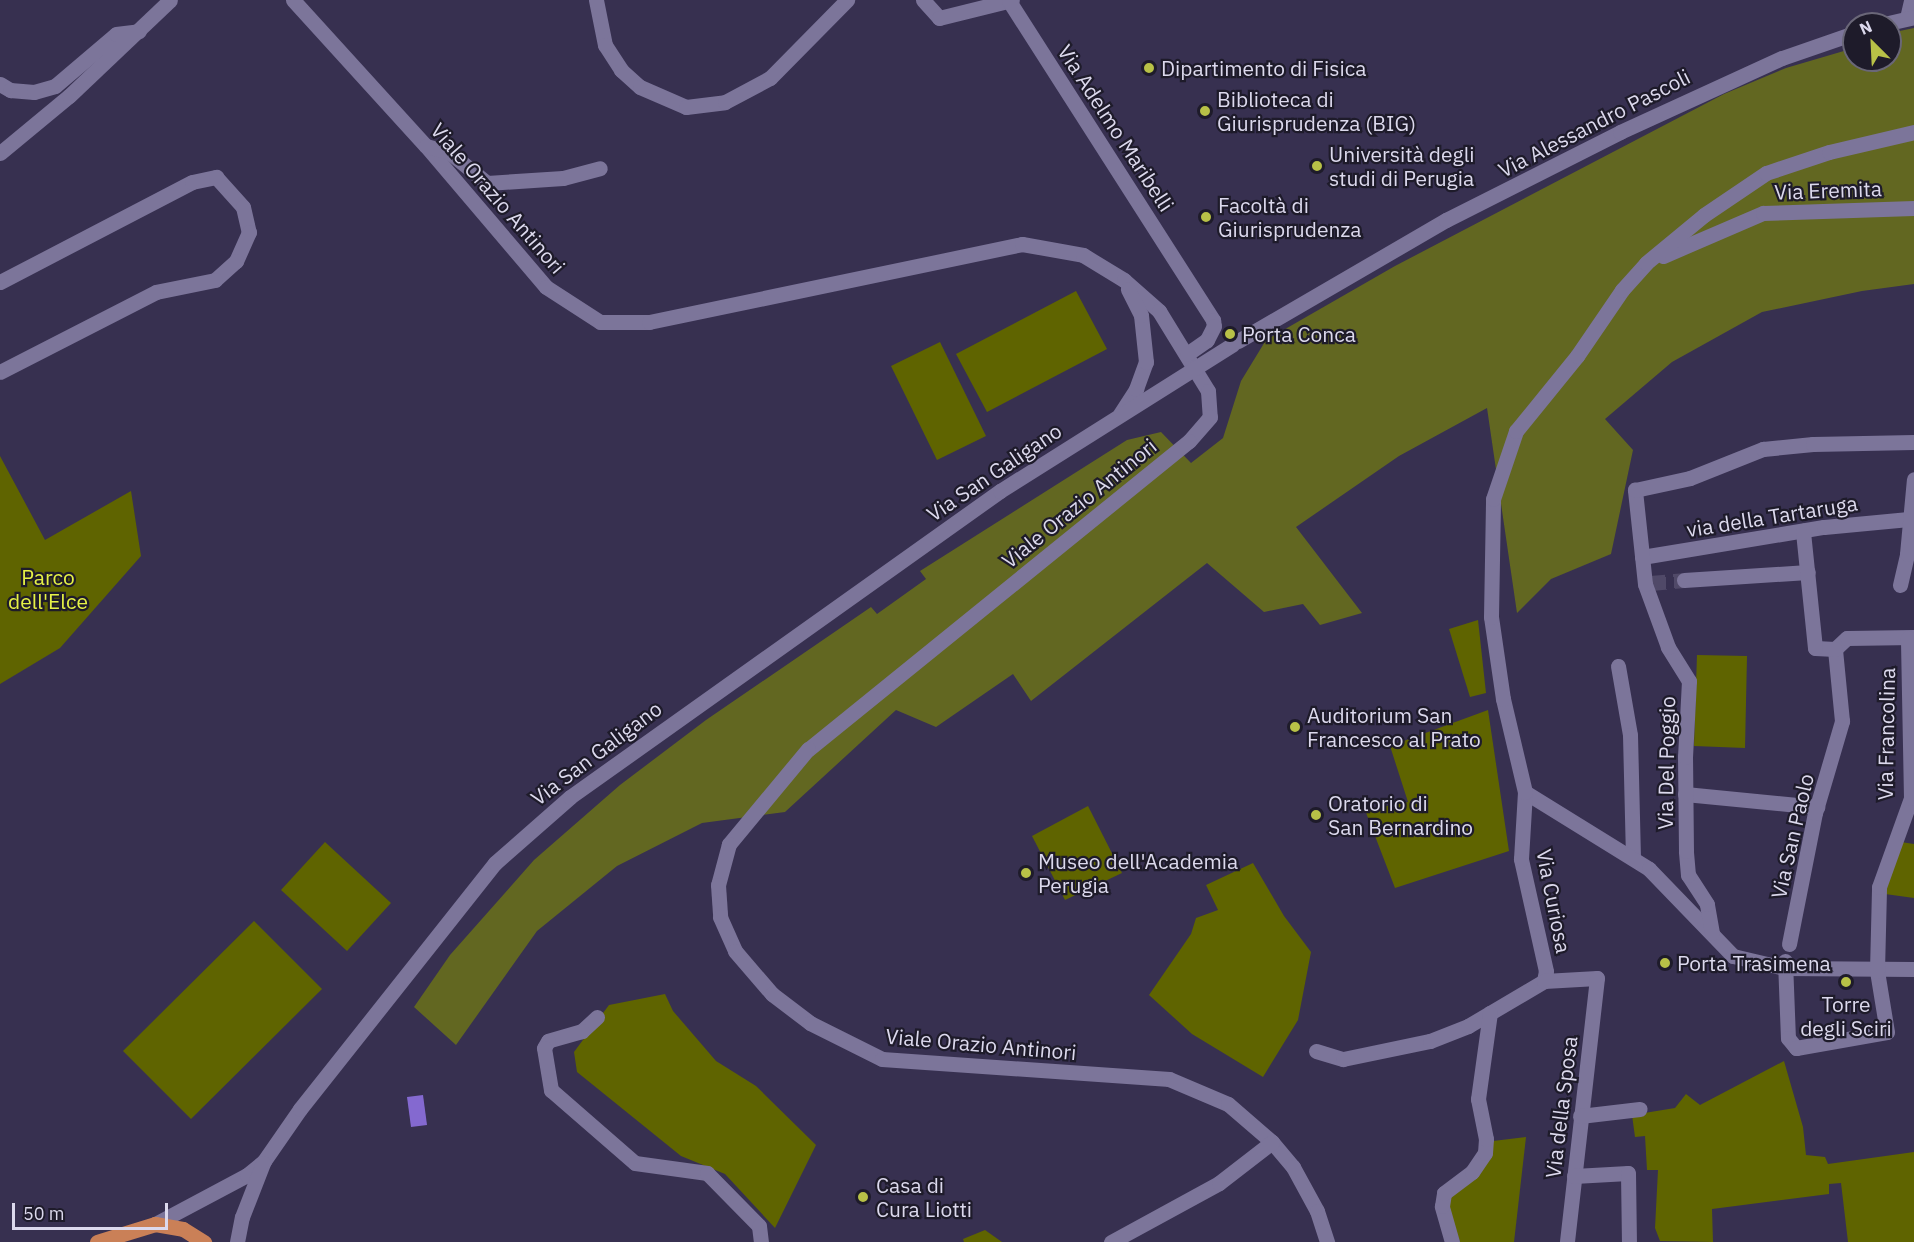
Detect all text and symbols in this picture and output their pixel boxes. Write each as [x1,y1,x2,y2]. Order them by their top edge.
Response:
north arrow [1842,12,1902,72]
text: N [1856,16,1875,39]
street label: Via Adelmo Maribelli [1053,40,1179,216]
place label: Dipartimento di Fisica [1161,55,1367,81]
marker: Dipartimento di Fisica [1142,61,1156,75]
street label: Via Alessandro Pascoli [1494,64,1694,182]
place label: Biblioteca di Giurisprudenza (BIG) [1217,86,1416,136]
marker: Biblioteca di Giurisprudenza (BIG) [1198,104,1212,118]
street label: Viale Orazio Antinori [426,117,570,279]
place label: Università degli studi di Perugia [1329,141,1475,191]
marker: Università degli studi di Perugia [1310,159,1324,173]
street label: Via Eremita [1774,176,1882,204]
place label: Facoltà di Giurisprudenza [1218,192,1361,242]
marker: Facoltà di Giurisprudenza [1199,210,1213,224]
place label: Porta Conca [1242,321,1356,347]
marker: Porta Conca [1223,327,1237,341]
street label: Via San Galigano [922,418,1066,526]
street label: Viale Orazio Antinori [997,433,1161,573]
street label: via della Tartaruga [1685,490,1859,542]
park label: Parco dell'Elce [8,564,88,614]
street label: Via Francolina [1872,667,1900,801]
street label: Via San Galigano [526,696,666,810]
street label: Via Del Poggio [1652,696,1680,830]
place label: Auditorium San Francesco al Prato [1307,702,1481,752]
marker: Auditorium San Francesco al Prato [1288,720,1302,734]
street label: Via San Paolo [1765,771,1819,901]
place label: Oratorio di San Bernardino [1328,790,1473,840]
marker: Oratorio di San Bernardino [1309,808,1323,822]
street label: Via Curiosa [1532,847,1576,955]
place label: Museo dell'Academia Perugia [1038,848,1238,898]
marker: Museo dell'Academia Perugia [1019,866,1033,880]
place label: Porta Trasimena [1677,950,1831,976]
marker: Porta Trasimena [1658,956,1672,970]
marker: Torre degli Sciri [1839,975,1853,989]
place label: Torre degli Sciri [1800,991,1892,1041]
street label: Viale Orazio Antinori [885,1023,1077,1065]
street label: Via della Sposa [1540,1035,1582,1179]
place label: Casa di Cura Liotti [876,1172,972,1222]
marker: Casa di Cura Liotti [854,1188,872,1206]
scale bar [15,1191,171,1229]
text: 50 m [23,1202,65,1225]

